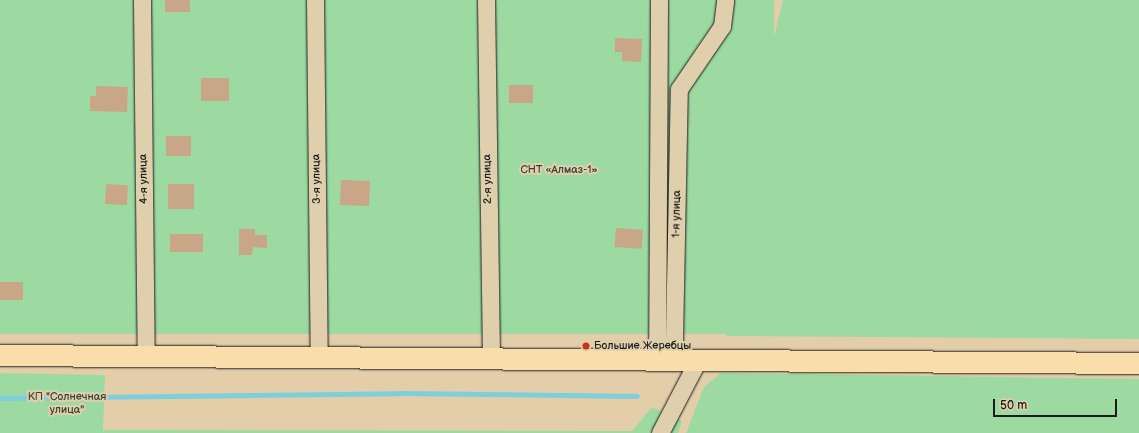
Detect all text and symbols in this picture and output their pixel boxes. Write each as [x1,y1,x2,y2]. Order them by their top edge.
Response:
street label: 4-я улица [137,154,151,204]
street label: 3-я улица [310,154,324,204]
street label: 2-я улица [481,154,495,204]
park label: СНТ «Алмаз-1» [520,163,598,177]
street label: 1-я улица [670,190,684,238]
place label: Большие Жеребцы [594,339,691,353]
marker: Большие Жеребцы [581,341,591,351]
park label: КП "Солнечная улица" [28,391,106,417]
scale bar [995,391,1119,417]
text: 50 m [1000,398,1027,413]

